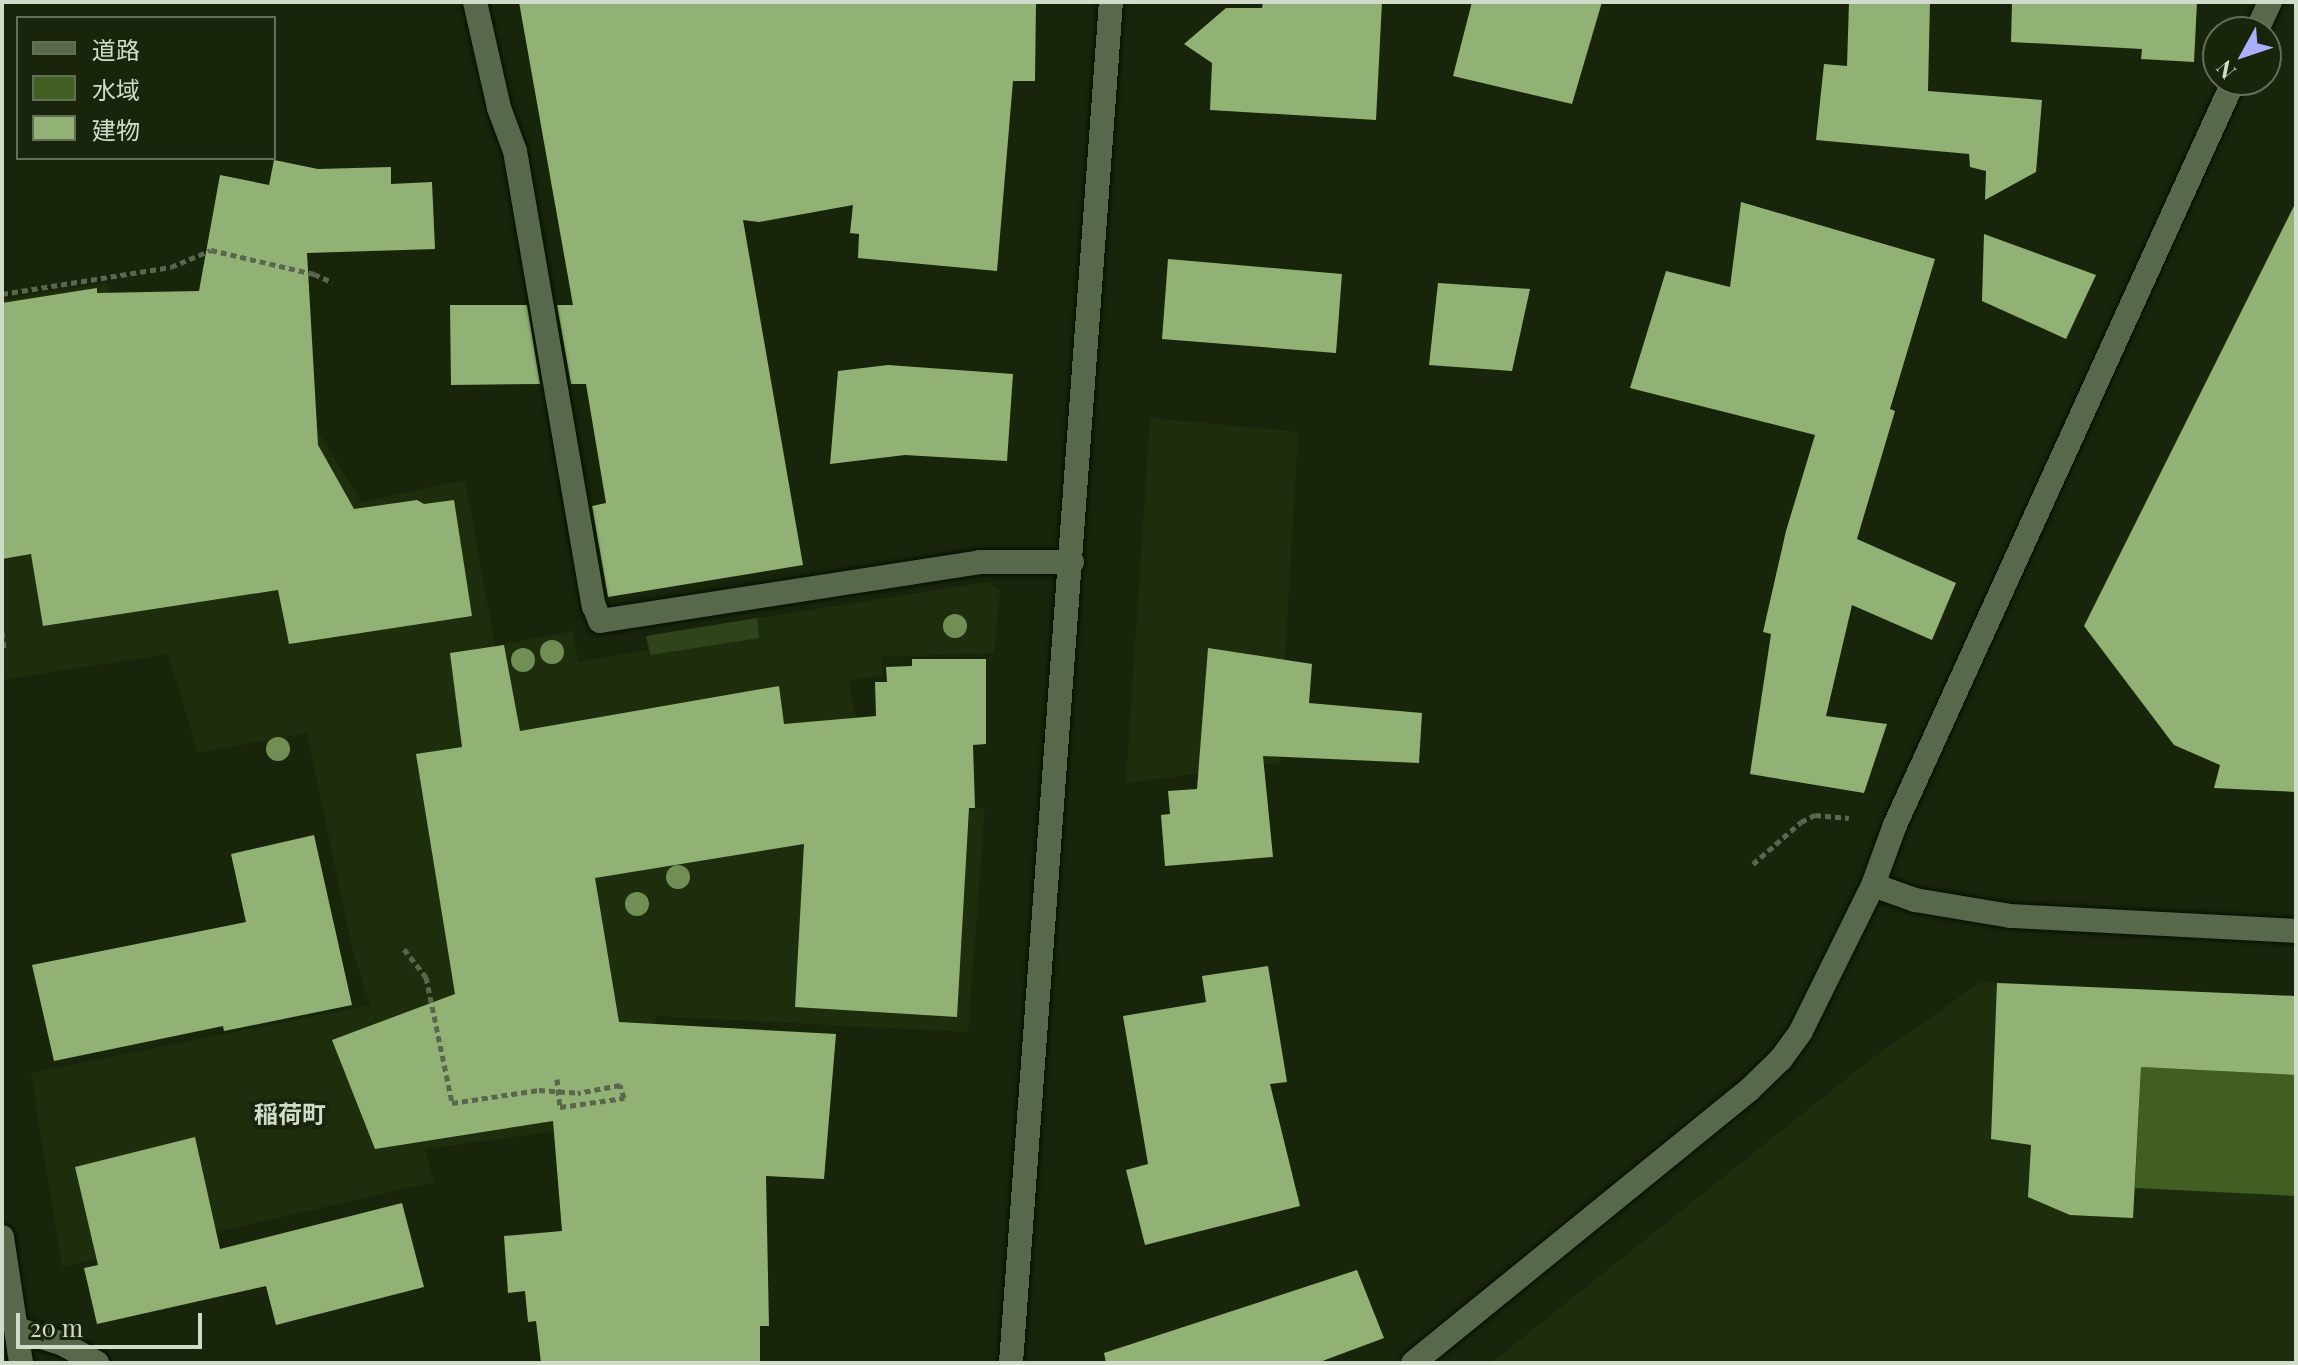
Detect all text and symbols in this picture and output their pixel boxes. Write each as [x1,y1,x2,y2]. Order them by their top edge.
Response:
legend [16,16,276,160]
north arrow [2202,16,2282,96]
text: 道路 [92,33,140,65]
text: N [2209,54,2242,86]
text: 水域 [92,73,140,105]
text: 建物 [92,113,140,145]
district label: 稲荷町 [254,1100,326,1128]
scale bar [20,1297,206,1347]
text: 20 m [30,1311,83,1343]

